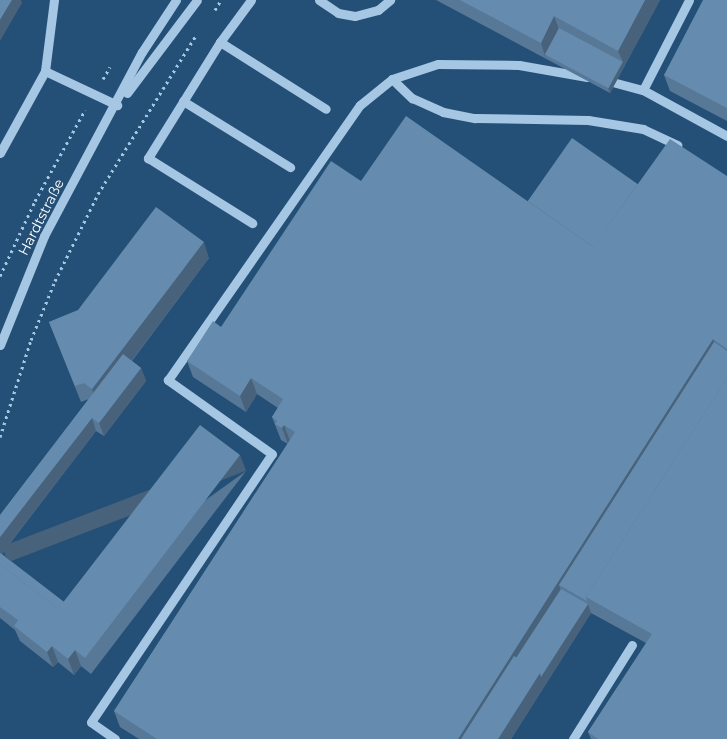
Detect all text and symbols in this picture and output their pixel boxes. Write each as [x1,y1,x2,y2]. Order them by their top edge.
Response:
street label: Hardtstraße [15,176,67,258]

